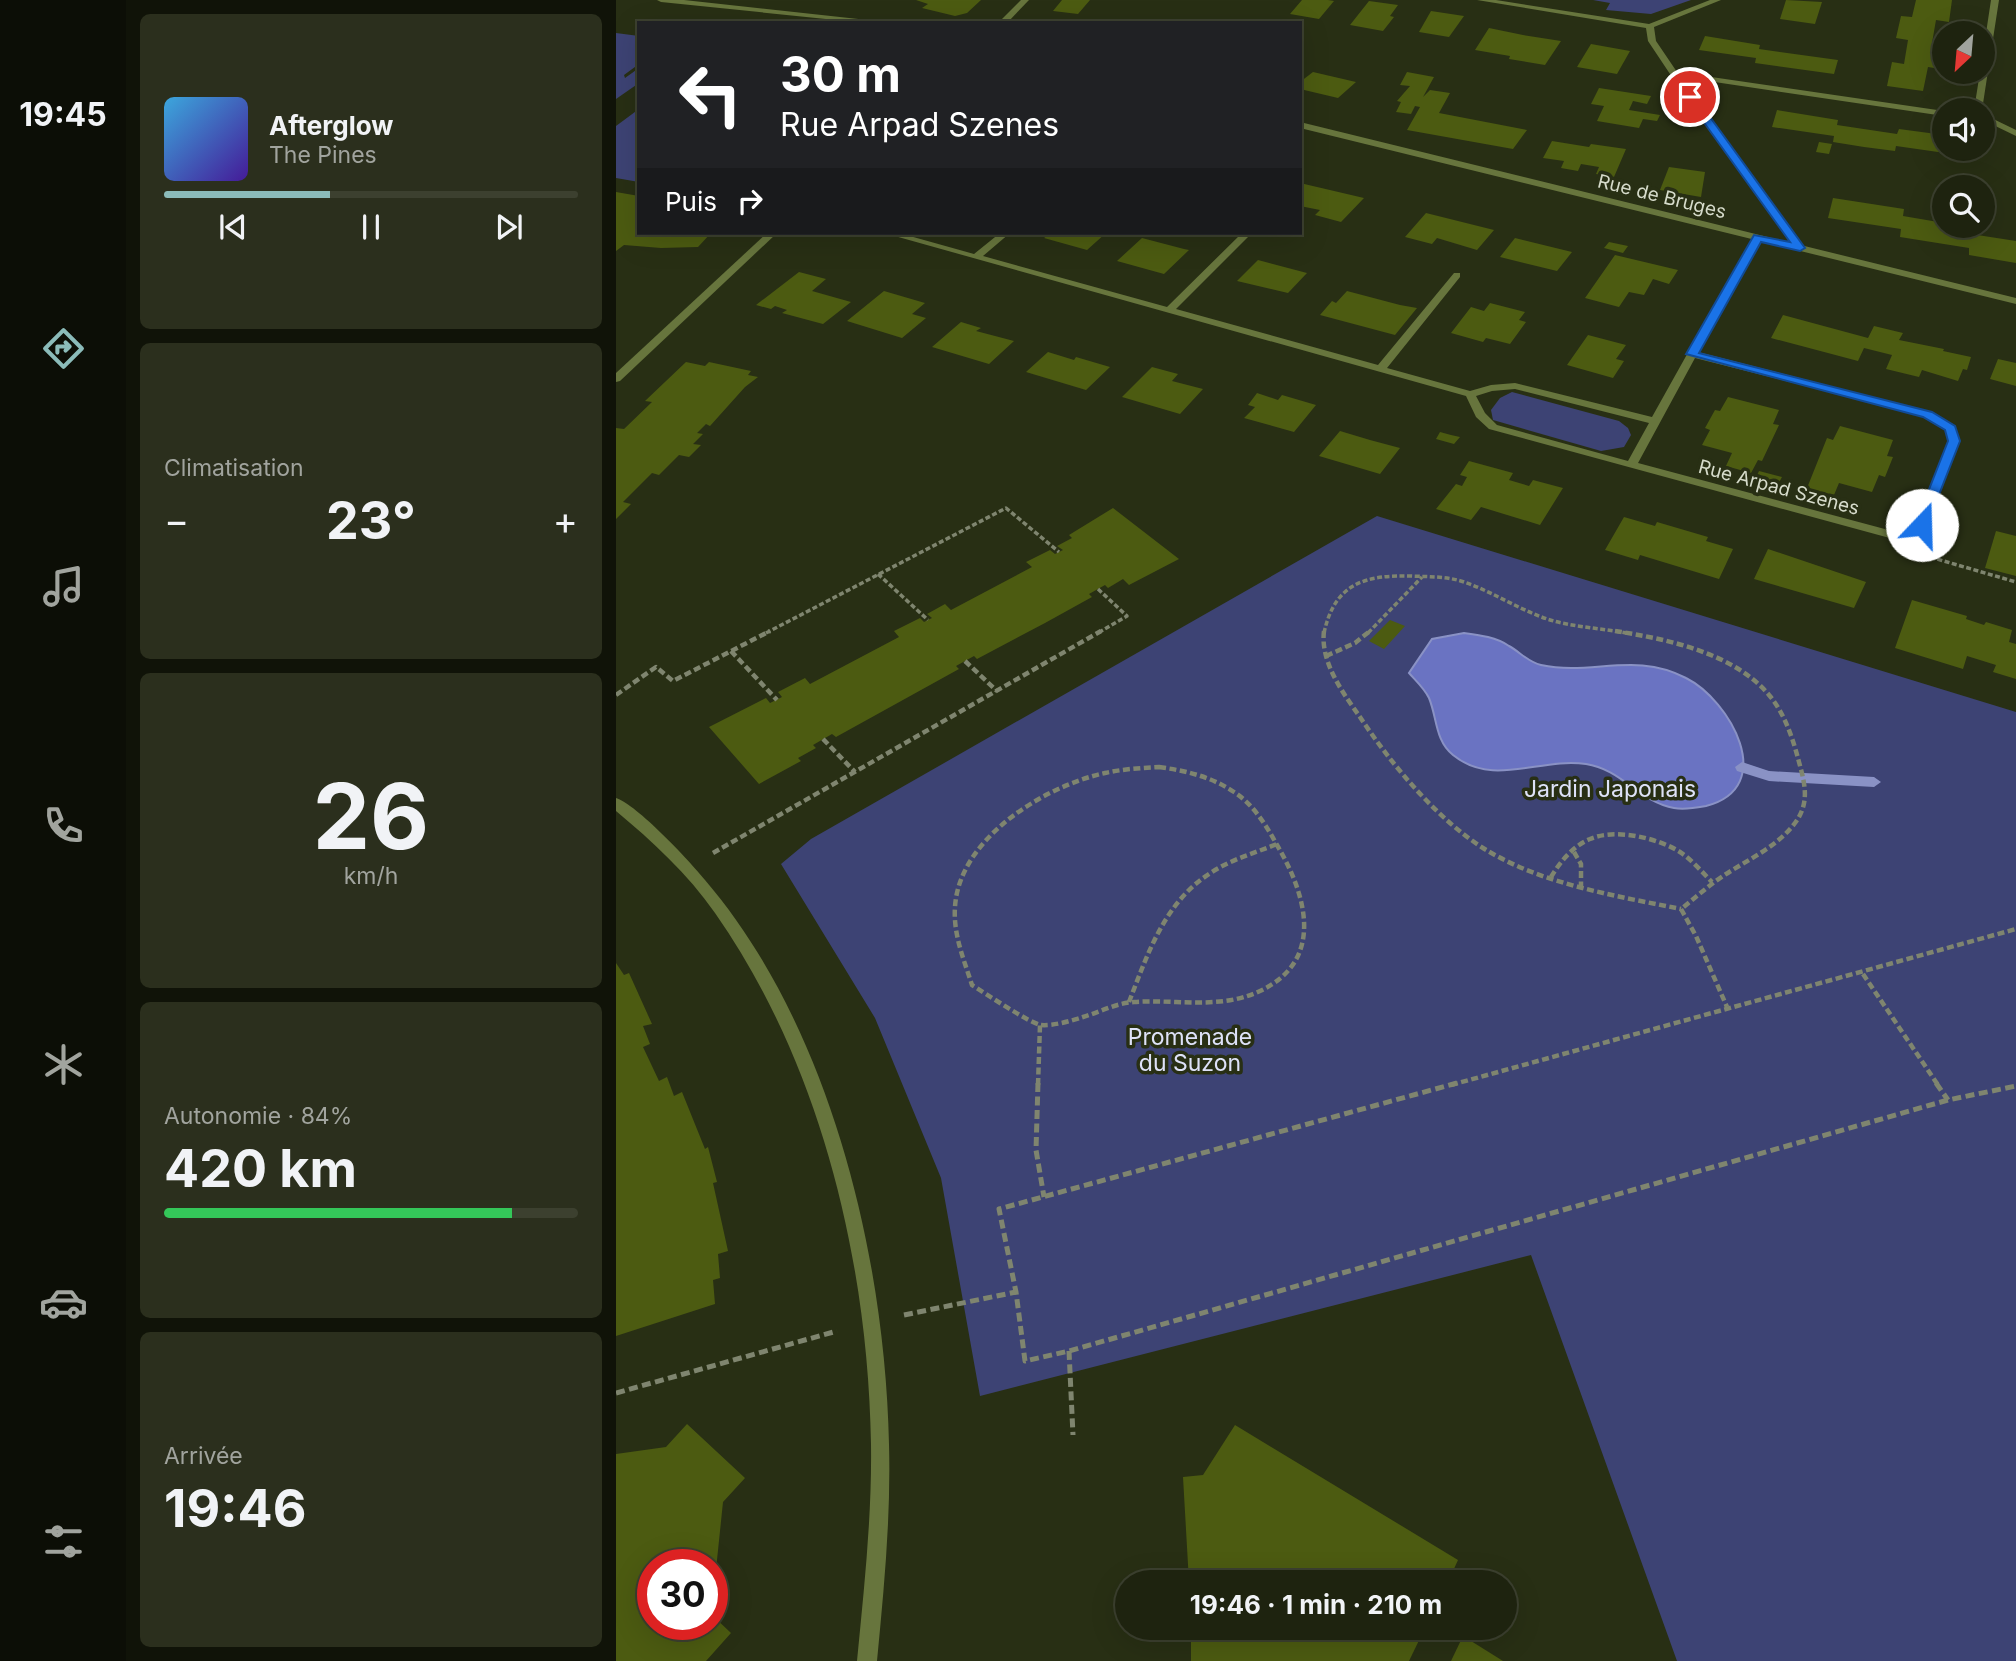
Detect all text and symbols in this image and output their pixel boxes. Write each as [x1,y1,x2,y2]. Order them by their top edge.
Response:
north arrow [1932,21,1995,84]
map controls [1932,21,1995,238]
text: 30 m [780,45,901,104]
icon: left [665,49,756,140]
pin [1660,67,1720,127]
icon: arrive [1671,78,1709,116]
text: 19:45 [19,95,107,134]
button: sound [1932,98,1995,161]
text: Rue Arpad Szenes [780,105,1059,144]
text: Afterglow [269,110,393,141]
text: The Pines [269,141,377,169]
street label: Rue de Bruges [1595,169,1728,224]
button: search [1932,175,1995,238]
icon: right [731,182,769,220]
text: Puis [665,186,717,217]
icon: previous [214,208,252,246]
icon: pause [352,208,390,246]
icon: next [490,208,528,246]
icon: directions [39,324,88,373]
text: Climatisation [164,454,304,482]
street label: Rue Arpad Szenes [1696,455,1862,520]
position arrow [1885,488,1959,562]
text: 23° [326,489,416,552]
text: − [164,497,189,543]
text: + [553,497,578,543]
icon: music [39,562,88,611]
text: 26 [313,761,429,871]
park label: Jardin Japonais [1524,775,1696,803]
icon: phone [39,801,88,850]
text: km/h [344,862,398,890]
park label: Promenade du Suzon [1128,1023,1252,1077]
icon: climate [39,1040,88,1089]
text: Autonomie · 84% [164,1102,352,1130]
text: 420 km [164,1137,357,1200]
icon: car [39,1278,88,1327]
text: Arrivée [164,1442,243,1470]
text: 19:46 [164,1477,307,1540]
icon: filters [39,1517,88,1566]
speed limit sign: 30 [637,1549,728,1640]
text: 19:46 · 1 min · 210 m [1190,1589,1442,1620]

